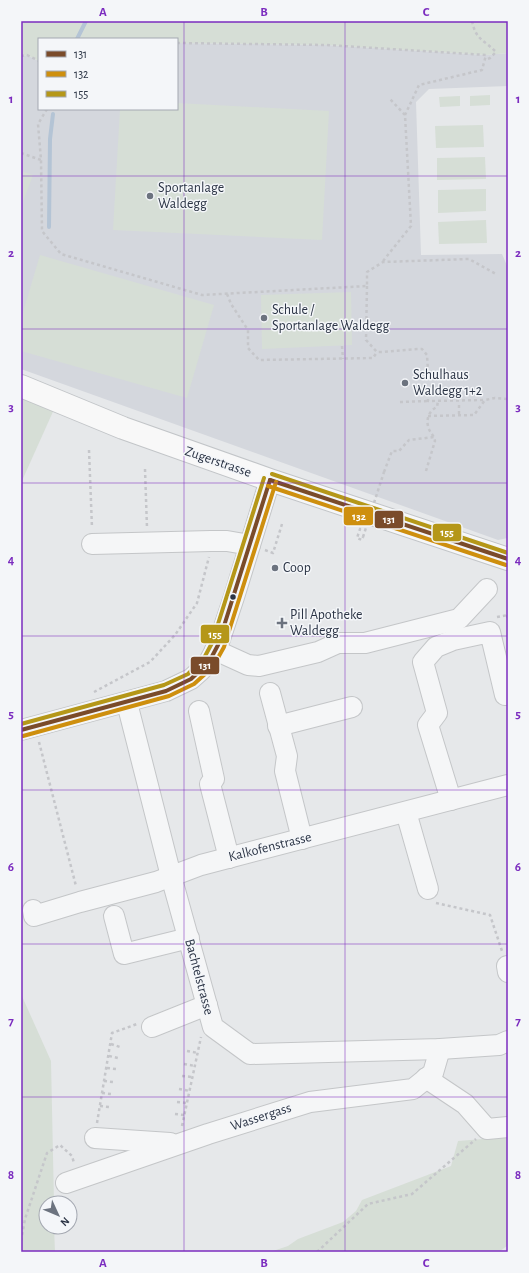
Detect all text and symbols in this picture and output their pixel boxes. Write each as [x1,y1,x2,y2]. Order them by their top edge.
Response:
text: A [99,6,107,19]
text: B [260,6,268,19]
text: C [423,6,430,19]
legend [38,38,178,110]
text: 131 [74,48,87,60]
text: 132 [74,68,89,80]
text: 155 [74,88,88,100]
text: 1 [9,93,13,106]
text: 1 [516,93,520,106]
place label: Sportanlage Waldegg [158,181,224,211]
marker: Sportanlage Waldegg [145,191,155,201]
text: 2 [8,247,14,260]
text: 2 [515,247,521,260]
place label: Schule / Sportanlage Waldegg [272,303,390,333]
marker: Schule / Sportanlage Waldegg [259,313,269,323]
place label: Schulhaus Waldegg 1+2 [413,368,482,398]
marker: Schulhaus Waldegg 1+2 [400,378,410,388]
text: 3 [8,401,14,414]
text: 3 [515,401,521,414]
street label: Zugerstrasse [183,444,253,480]
line badge: 132 [343,506,374,526]
line badge: 131 [374,510,404,529]
text: 132 [352,511,366,522]
text: 131 [383,514,395,525]
line badge: 155 [432,523,462,542]
text: 155 [440,527,454,538]
text: 4 [8,554,15,567]
text: 4 [515,554,522,567]
place label: Coop [283,561,311,575]
marker: Coop [270,563,280,573]
unlabelled marker [228,592,238,602]
place label: Pill Apotheke Waldegg [290,608,363,638]
marker: Pill Apotheke Waldegg [277,618,287,628]
line badge: 155 [200,624,230,644]
text: 155 [208,629,222,640]
line badge: 131 [190,656,220,675]
text: 131 [199,660,211,671]
text: 5 [8,708,14,721]
text: 5 [515,708,521,721]
street label: Kalkofenstrasse [227,830,313,864]
text: 6 [8,861,14,874]
text: 6 [515,861,521,874]
street label: Bachtelstrasse [182,937,216,1017]
text: 7 [8,1015,14,1028]
text: 7 [515,1015,521,1028]
street label: Wassergass [229,1101,293,1133]
text: 8 [8,1169,14,1182]
text: 8 [515,1169,521,1182]
north arrow [38,1195,78,1235]
text: N [58,1215,71,1228]
text: A [99,1257,107,1270]
text: B [260,1257,268,1270]
text: C [423,1257,430,1270]

